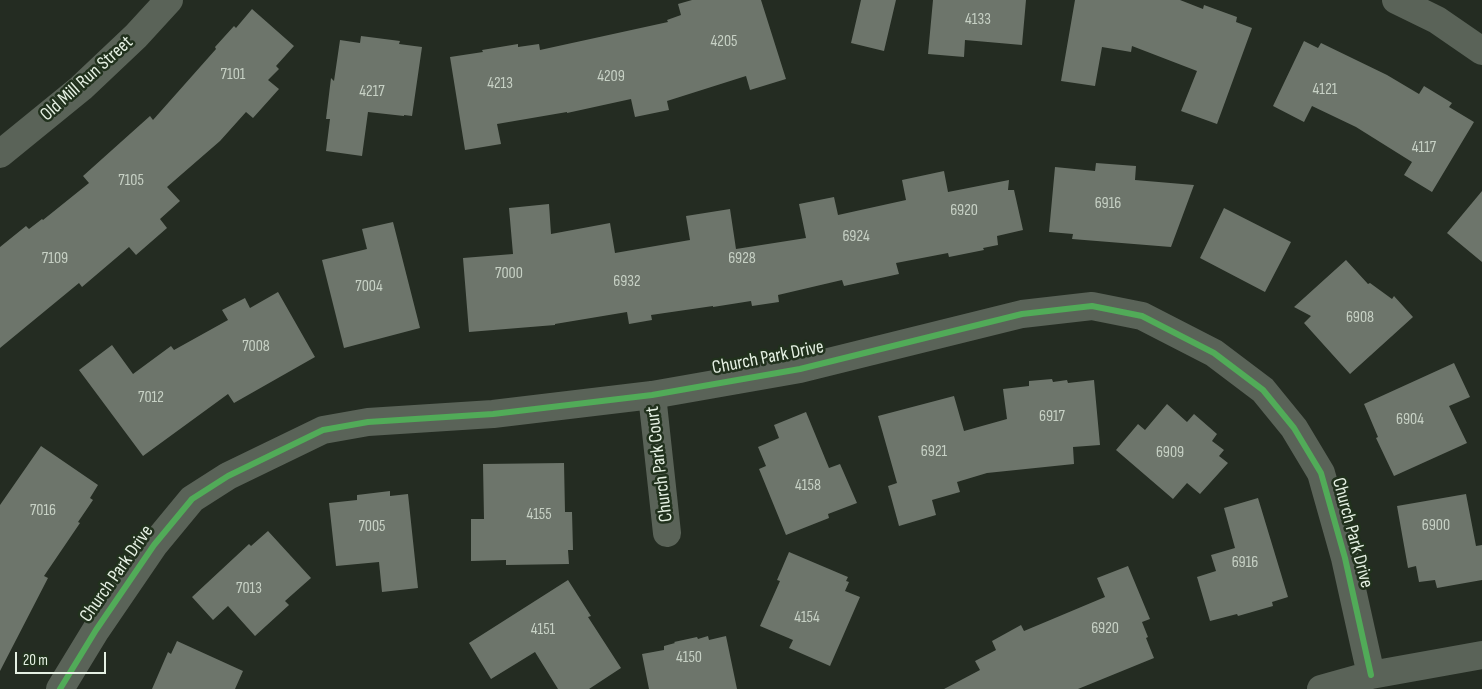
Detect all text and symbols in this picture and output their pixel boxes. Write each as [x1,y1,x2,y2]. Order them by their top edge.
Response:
house number: 4133 [965,10,991,30]
street label: Old Mill Run Street [36,31,138,127]
house number: 4205 [711,32,737,52]
house number: 7101 [221,65,245,85]
house number: 4209 [597,67,625,87]
house number: 4213 [487,74,513,94]
house number: 4121 [1313,80,1337,100]
house number: 4217 [359,82,385,102]
house number: 4117 [1412,138,1436,158]
house number: 7105 [118,171,144,191]
house number: 6916 [1095,194,1121,214]
house number: 6920 [950,201,978,221]
house number: 6924 [842,227,870,247]
house number: 7109 [42,249,68,269]
house number: 6928 [728,249,756,269]
house number: 7000 [495,264,523,284]
house number: 6932 [613,272,641,292]
house number: 7004 [355,277,383,297]
house number: 6908 [1346,308,1374,328]
street label: Church Park Drive [710,336,826,380]
house number: 7008 [242,337,270,357]
house number: 7012 [138,388,164,408]
street label: Church Park Court [642,405,678,523]
house number: 6917 [1039,407,1065,427]
house number: 6904 [1396,410,1424,430]
house number: 6921 [921,442,947,462]
house number: 6909 [1156,443,1184,463]
street label: Church Park Drive [1326,475,1378,591]
house number: 4158 [795,476,821,496]
house number: 7016 [30,501,56,521]
house number: 4155 [526,505,552,525]
house number: 6900 [1422,516,1450,536]
house number: 7005 [358,517,386,537]
street label: Church Park Drive [75,521,159,627]
house number: 6916 [1232,553,1258,573]
house number: 7013 [236,579,262,599]
house number: 4154 [794,608,820,628]
house number: 6920 [1091,619,1119,639]
house number: 4151 [531,620,555,640]
scale bar [18,642,109,674]
house number: 4150 [676,648,702,668]
text: 20 m [23,651,48,670]

